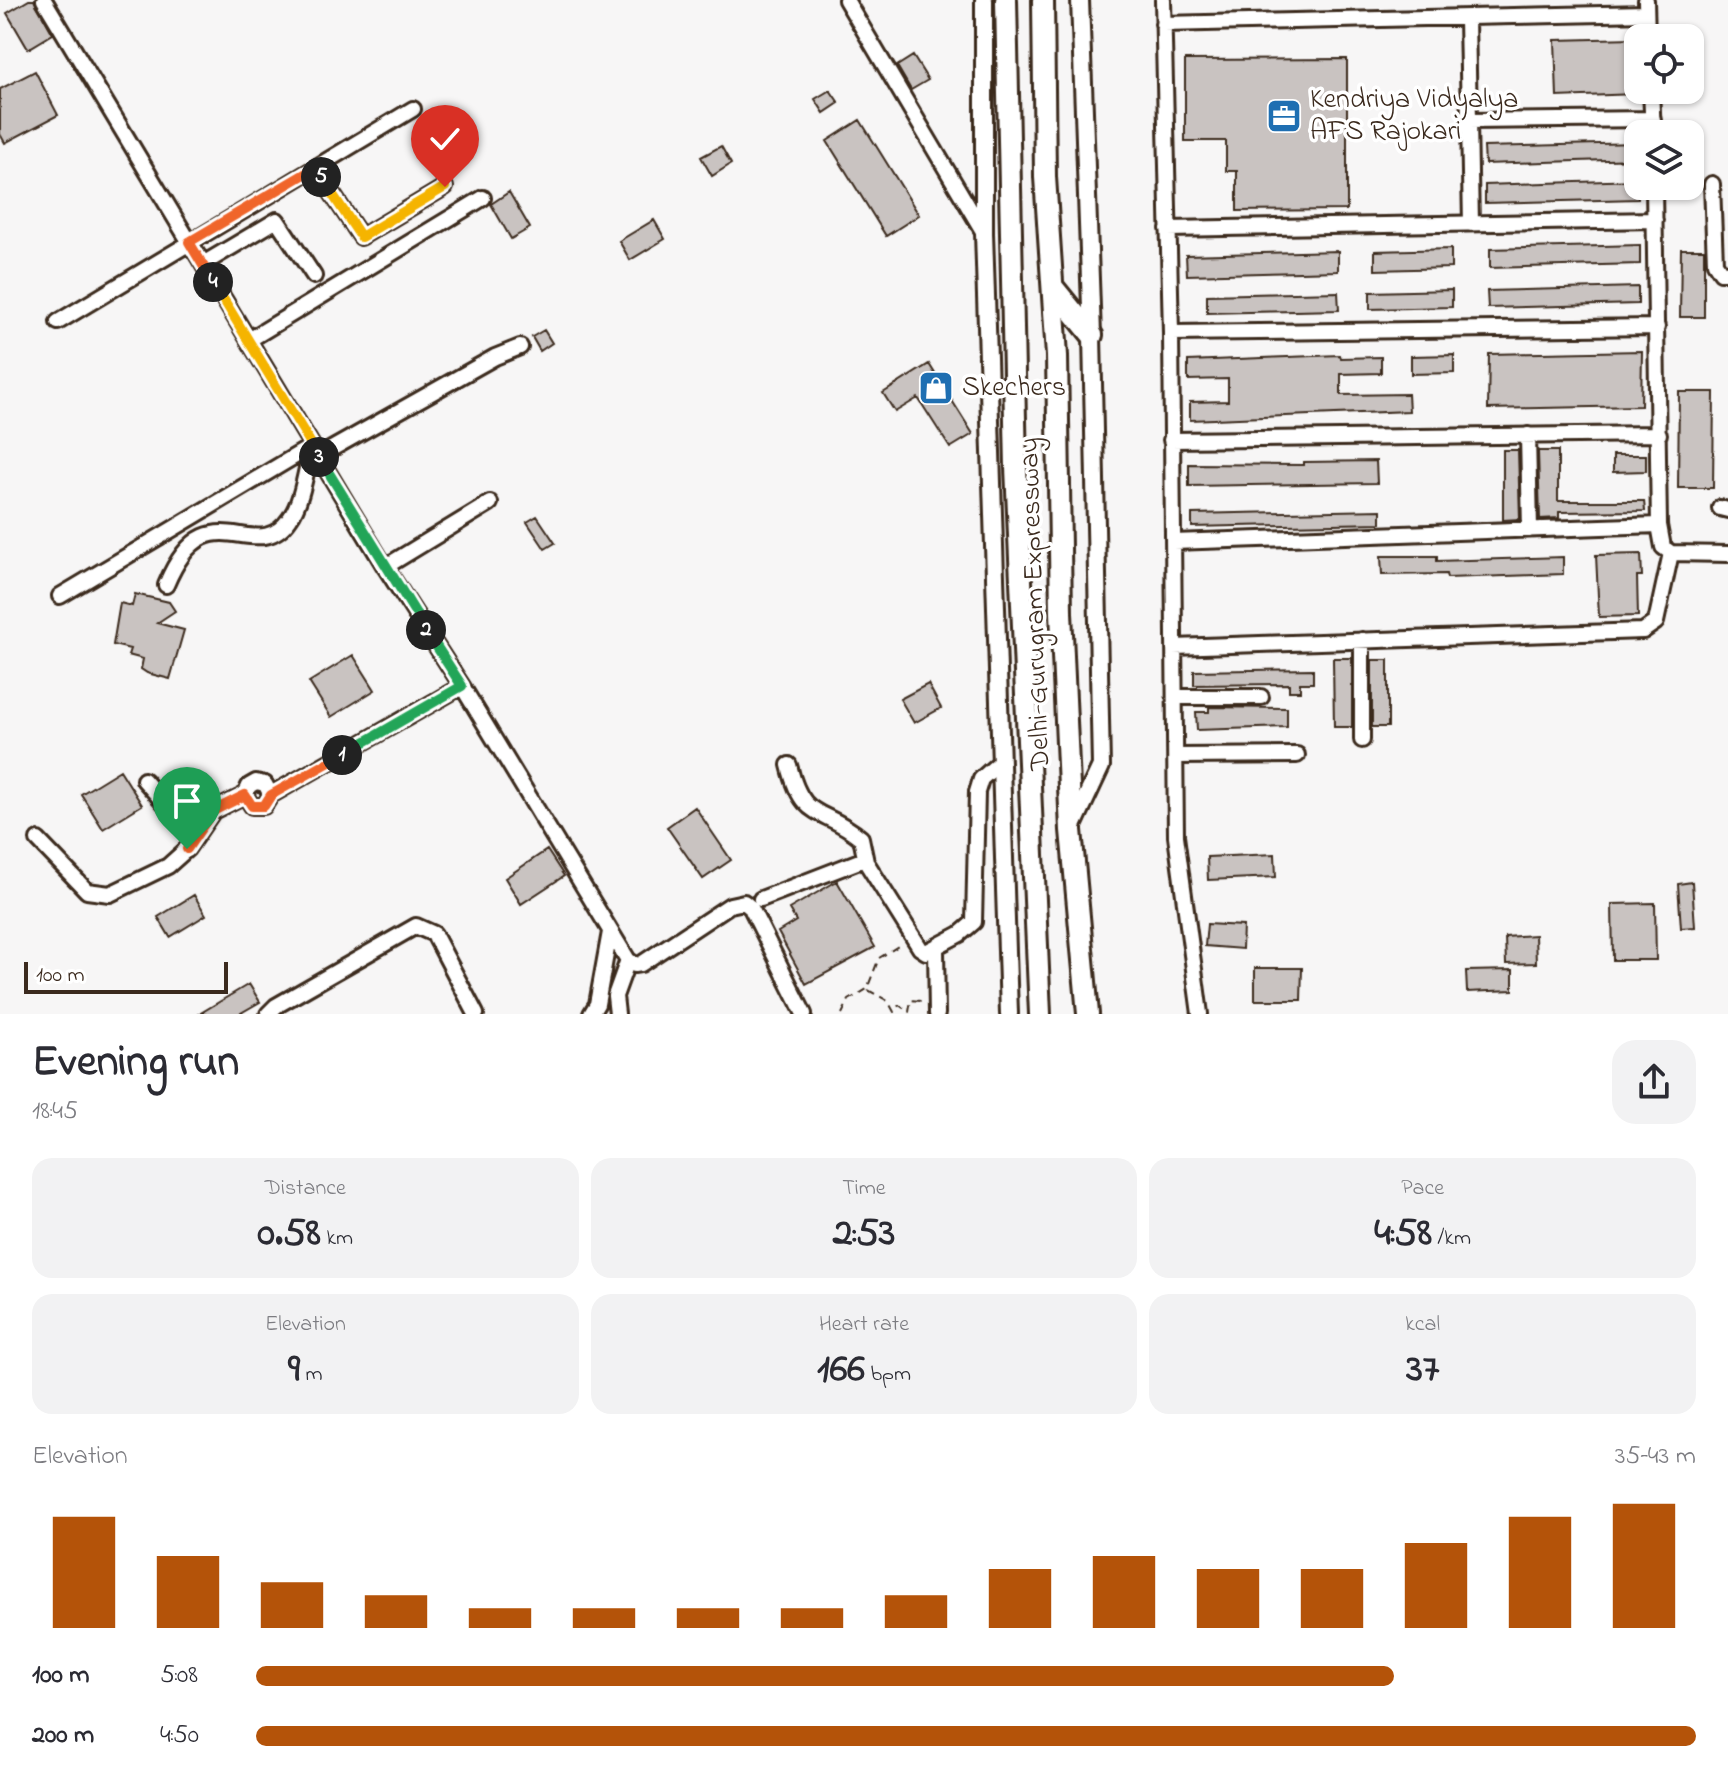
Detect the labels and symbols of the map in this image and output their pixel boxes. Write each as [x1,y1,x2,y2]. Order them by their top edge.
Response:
place label: Kendriya Vidyalya AFS Rajokari [1310,80,1519,153]
office icon: Kendriya Vidyalya AFS Rajokari [1265,97,1303,135]
pin [411,105,479,187]
pin: 5 [301,157,341,197]
pin: 4 [193,262,233,302]
place label: Skechers [962,368,1066,409]
shop icon: Skechers [917,369,955,407]
pin: 3 [299,437,339,477]
street label: Delhi-Gurugram Expressway [1010,437,1062,772]
pin: 2 [406,610,446,650]
pin: 1 [322,735,362,775]
pin [153,767,221,849]
scale bar [24,958,228,994]

